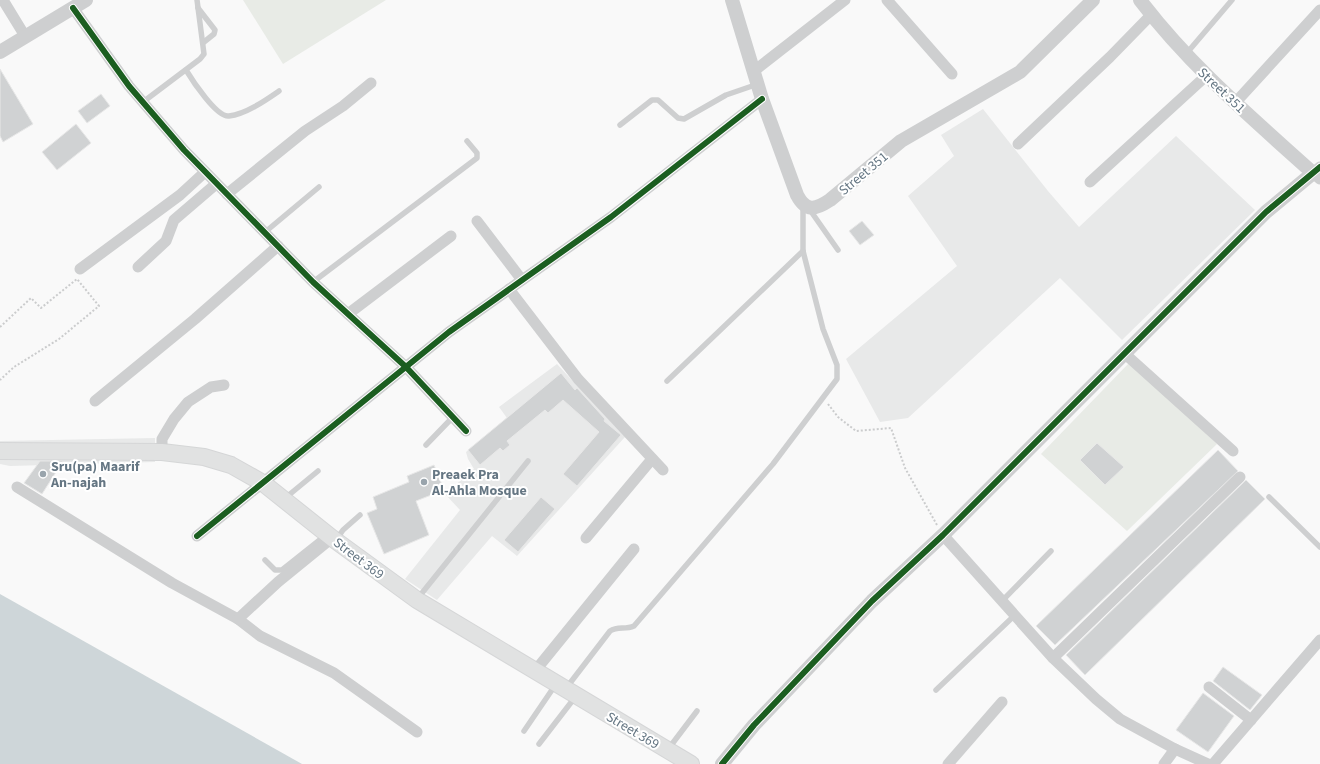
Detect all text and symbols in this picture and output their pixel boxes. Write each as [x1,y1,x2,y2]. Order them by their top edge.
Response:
street label: Street 351 [1193,63,1250,118]
street label: Street 351 [835,147,893,200]
place label: Sru(pa) Maarif An-najah [50,457,141,493]
place label: Preaek Pra Al-Ahla Mosque [431,465,527,501]
marker: Sru(pa) Maarif An-najah [38,469,48,479]
marker: Preaek Pra Al-Ahla Mosque [419,477,429,487]
street label: Street 369 [329,533,388,584]
street label: Street 369 [602,707,663,755]

